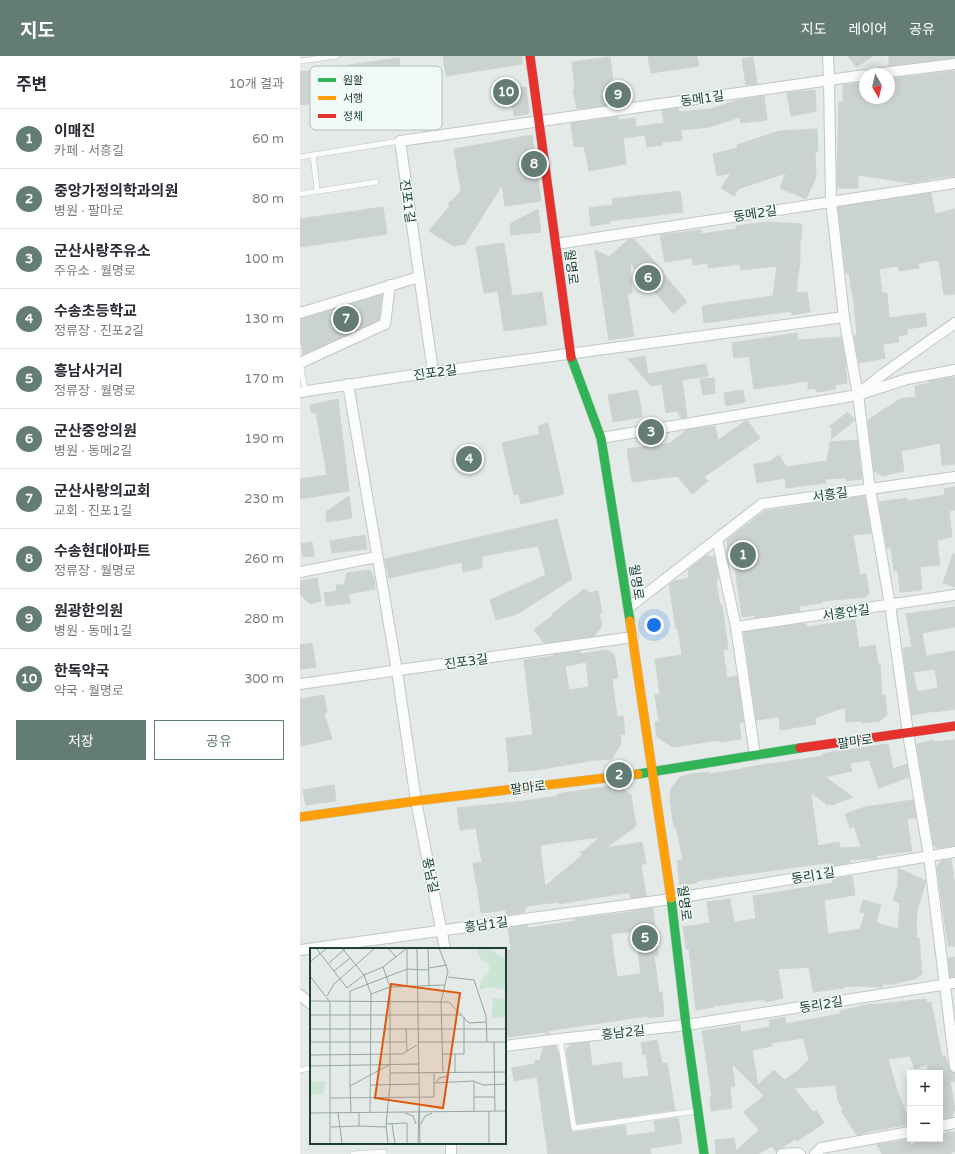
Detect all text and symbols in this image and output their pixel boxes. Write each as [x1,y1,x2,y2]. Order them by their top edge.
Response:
text: 지도 [20,20,55,42]
text: 지도 [801,21,827,38]
text: 레이어 [849,21,887,38]
text: 공유 [909,21,935,38]
legend [310,66,442,130]
north arrow [859,68,895,104]
text: 주변 [16,74,47,95]
text: 원활 [343,74,363,87]
text: 10개 결과 [228,76,284,92]
pin: 10 [493,77,519,107]
pin: 9 [605,80,631,110]
street label: 동메1길 [679,88,725,110]
text: 서행 [343,92,363,105]
text: 정체 [343,110,363,123]
text: 이매진 [54,122,95,140]
text: 1 [25,131,33,147]
text: 60 m [252,131,284,147]
text: 카페 · 서흥길 [54,143,124,159]
pin: 8 [521,149,547,179]
street label: 진포1길 [396,178,418,224]
text: 중앙가정의학과의원 [54,182,178,200]
text: 2 [25,191,33,207]
text: 80 m [252,191,284,207]
text: 병원 · 팔마로 [54,203,124,219]
street label: 동메2길 [732,203,778,225]
text: 군산사랑주유소 [54,242,151,260]
street label: 월명로 [561,248,581,286]
text: 3 [25,251,33,267]
text: 100 m [244,251,284,267]
text: 주유소 · 월명로 [54,263,136,279]
pin: 6 [635,263,661,293]
text: 수송초등학교 [54,302,137,320]
pin: 7 [333,304,359,334]
text: 4 [25,311,33,327]
text: 130 m [244,311,284,327]
text: 정류장 · 진포2길 [54,323,144,339]
text: 흥남사거리 [54,362,123,380]
street label: 진포2길 [412,362,458,384]
text: 5 [25,371,33,387]
text: 170 m [244,371,284,387]
text: 정류장 · 월명로 [54,383,136,399]
pin: 3 [638,417,664,447]
text: 군산중앙의원 [54,422,137,440]
text: 6 [25,431,33,447]
text: 190 m [244,431,284,447]
text: 병원 · 동메2길 [54,443,132,459]
pin: 4 [456,444,482,474]
text: 군산사랑의교회 [54,482,151,500]
street label: 서흥길 [811,485,849,505]
text: 7 [25,491,33,507]
text: 230 m [244,491,284,507]
text: 교회 · 진포1길 [54,503,132,519]
pin: 1 [730,540,756,570]
text: 수송현대아파트 [54,542,151,560]
text: 8 [25,551,33,567]
text: 260 m [244,551,284,567]
text: 정류장 · 월명로 [54,563,136,579]
street label: 월명로 [625,563,647,601]
text: 원광한의원 [54,602,123,620]
street label: 서흥안길 [821,602,871,624]
text: 9 [25,611,33,627]
text: 280 m [244,611,284,627]
your location [644,615,664,635]
text: 병원 · 동메1길 [54,623,132,639]
street label: 진포3길 [443,651,489,673]
text: 한독약국 [54,662,109,680]
text: 10 [21,671,37,687]
text: 300 m [244,671,284,687]
text: 약국 · 월명로 [54,683,124,699]
button: 저장 [16,720,146,760]
button: 공유 [154,720,284,760]
street label: 팔마로 [836,732,874,752]
pin: 2 [606,760,632,790]
street label: 팔마로 [509,778,547,798]
street label: 풍남길 [418,856,442,894]
street label: 동리1길 [790,865,836,887]
street label: 월명로 [674,884,694,922]
street label: 흥남1길 [463,914,509,936]
pin: 5 [632,923,658,953]
inset map [310,948,506,1144]
street label: 동리2길 [798,994,844,1016]
street label: 흥남2길 [600,1023,646,1043]
map controls [907,1070,943,1142]
button: + [907,1070,943,1106]
button: − [907,1106,943,1142]

